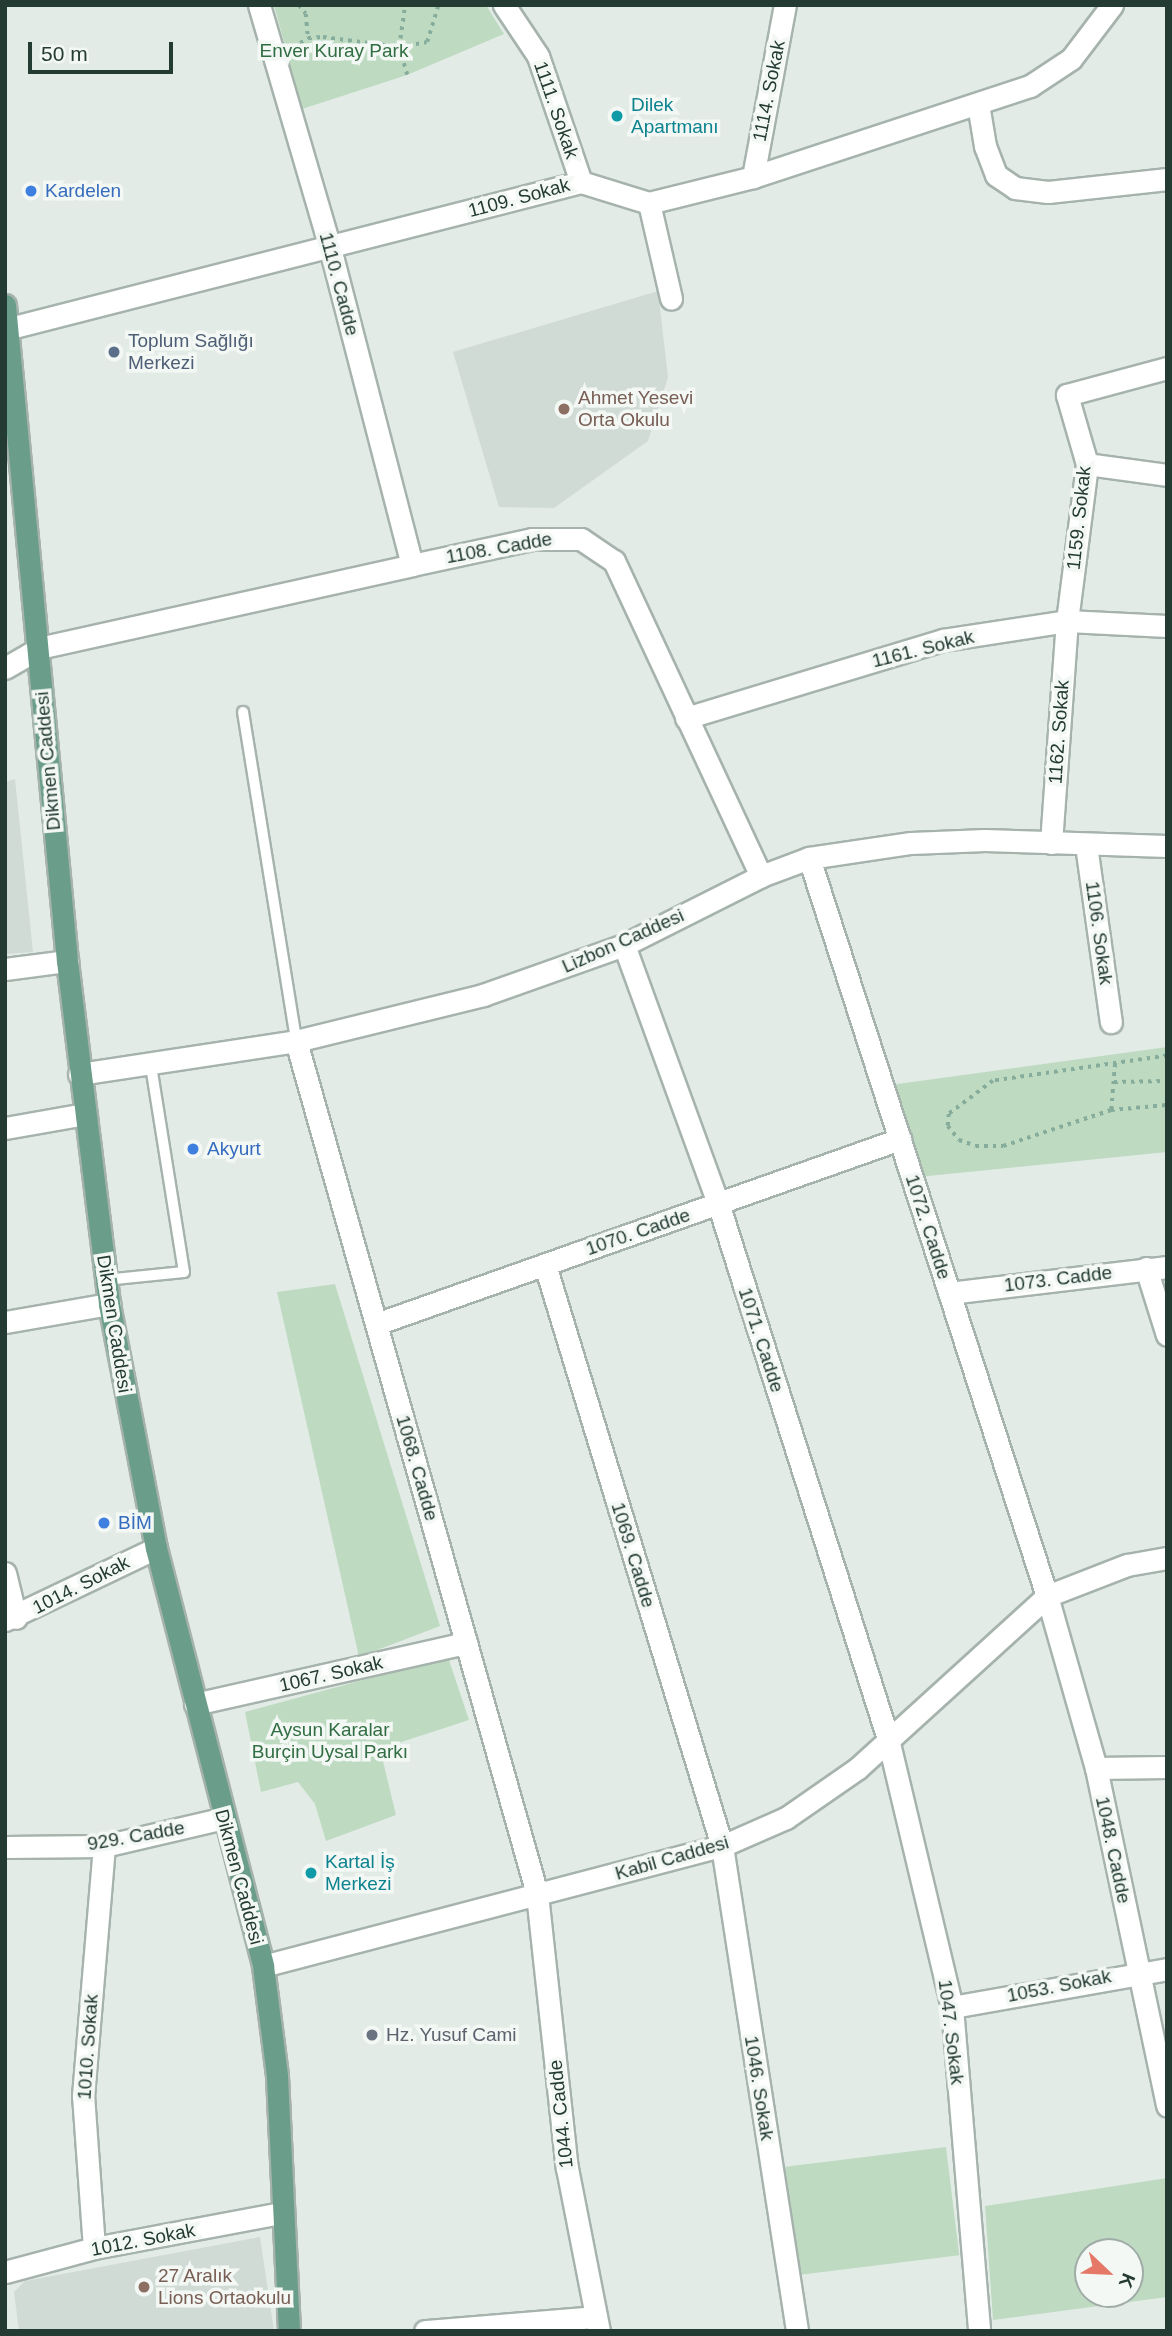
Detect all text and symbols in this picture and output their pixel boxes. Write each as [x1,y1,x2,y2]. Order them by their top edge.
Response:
scale bar [32,28,177,72]
street label: 1114. Sokak [748,38,790,144]
park label: Enver Kuray Park [260,40,408,62]
text: 50 m [41,42,88,65]
street label: 1111. Sokak [529,58,583,162]
place label: Dilek Apartmanı [631,94,719,138]
marker: Dilek Apartmanı [609,108,625,124]
street label: 1109. Sokak [466,174,572,222]
place label: Kardelen [45,180,121,202]
marker: Kardelen [23,183,39,199]
street label: 1110. Cadde [314,230,364,338]
place label: Toplum Sağlığı Merkezi [128,330,254,374]
marker: Toplum Sağlığı Merkezi [106,344,122,360]
place label: Ahmet Yesevi Orta Okulu [578,387,693,431]
marker: Ahmet Yesevi Orta Okulu [556,401,572,417]
street label: 1159. Sokak [1062,465,1096,571]
street label: 1108. Cadde [444,527,554,569]
street label: 1161. Sokak [870,625,976,673]
street label: 1162. Sokak [1044,679,1074,785]
street label: Dikmen Caddesi [31,691,65,831]
street label: 1106. Sokak [1080,880,1118,986]
street label: Lizbon Caddesi [559,904,687,978]
place label: Akyurt [207,1138,261,1160]
marker: Akyurt [185,1141,201,1157]
street label: 1072. Cadde [900,1172,956,1282]
street label: 1070. Cadde [583,1204,693,1260]
street label: Dikmen Caddesi [92,1253,136,1395]
street label: 1073. Cadde [1003,1261,1113,1297]
street label: 1071. Cadde [733,1285,789,1395]
street label: 1068. Cadde [391,1413,443,1523]
street label: 1069. Cadde [606,1500,660,1610]
place label: BİM [118,1512,152,1534]
marker: BİM [96,1515,112,1531]
street label: 1014. Sokak [29,1551,133,1619]
street label: 1067. Sokak [277,1651,385,1697]
park label: Aysun Karalar Burçin Uysal Parkı [252,1719,408,1763]
street label: 1048. Cadde [1091,1794,1135,1906]
street label: Dikmen Caddesi [210,1807,268,1947]
street label: 929. Cadde [86,1816,186,1856]
street label: Kabil Caddesi [613,1831,731,1885]
place label: Kartal İş Merkezi [325,1851,395,1895]
marker: Kartal İş Merkezi [303,1865,319,1881]
street label: 1053. Sokak [1005,1965,1113,2007]
street label: 1047. Sokak [933,1978,969,2086]
street label: 1010. Sokak [73,1994,103,2100]
place label: Hz. Yusuf Cami [386,2024,517,2046]
marker: Hz. Yusuf Cami [364,2027,380,2043]
street label: 1046. Sokak [739,2034,779,2142]
street label: 1044. Cadde [544,2059,578,2169]
street label: 1012. Sokak [89,2219,197,2261]
north arrow [1074,2238,1144,2308]
place label: 27 Aralık Lions Ortaokulu [158,2265,291,2309]
text: K [1115,2270,1139,2291]
marker: 27 Aralık Lions Ortaokulu [136,2279,152,2295]

